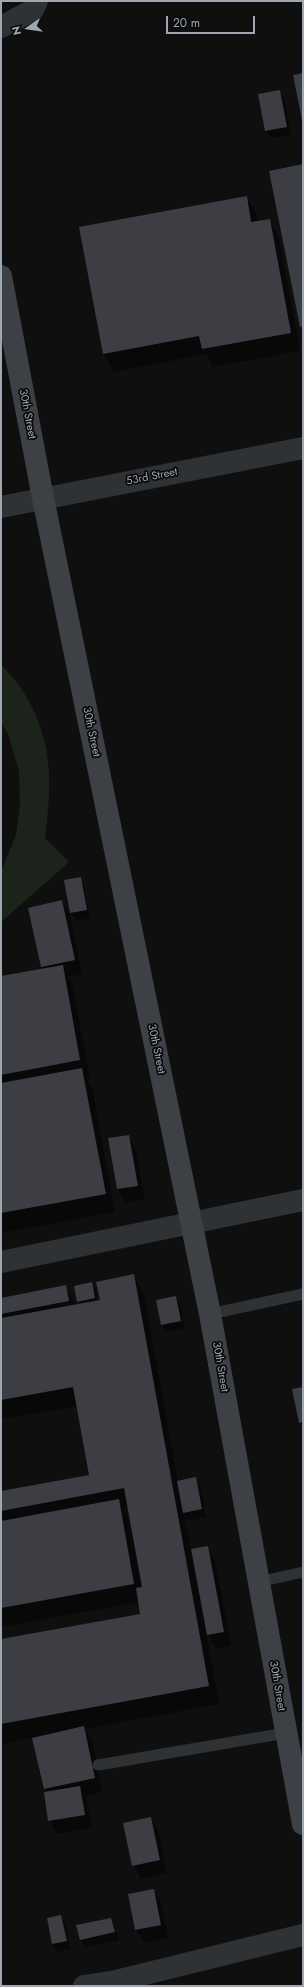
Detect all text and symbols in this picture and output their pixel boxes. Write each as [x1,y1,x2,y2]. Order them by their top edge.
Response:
north arrow [8,8,48,48]
scale bar [168,8,257,34]
text: 20 m [173,14,200,32]
text: N [8,25,25,37]
street label: 30th Street [16,388,38,440]
street label: 53rd Street [125,466,179,488]
street label: 30th Street [79,706,103,758]
street label: 30th Street [144,1023,168,1075]
street label: 30th Street [209,1341,231,1393]
street label: 30th Street [266,1660,288,1712]

